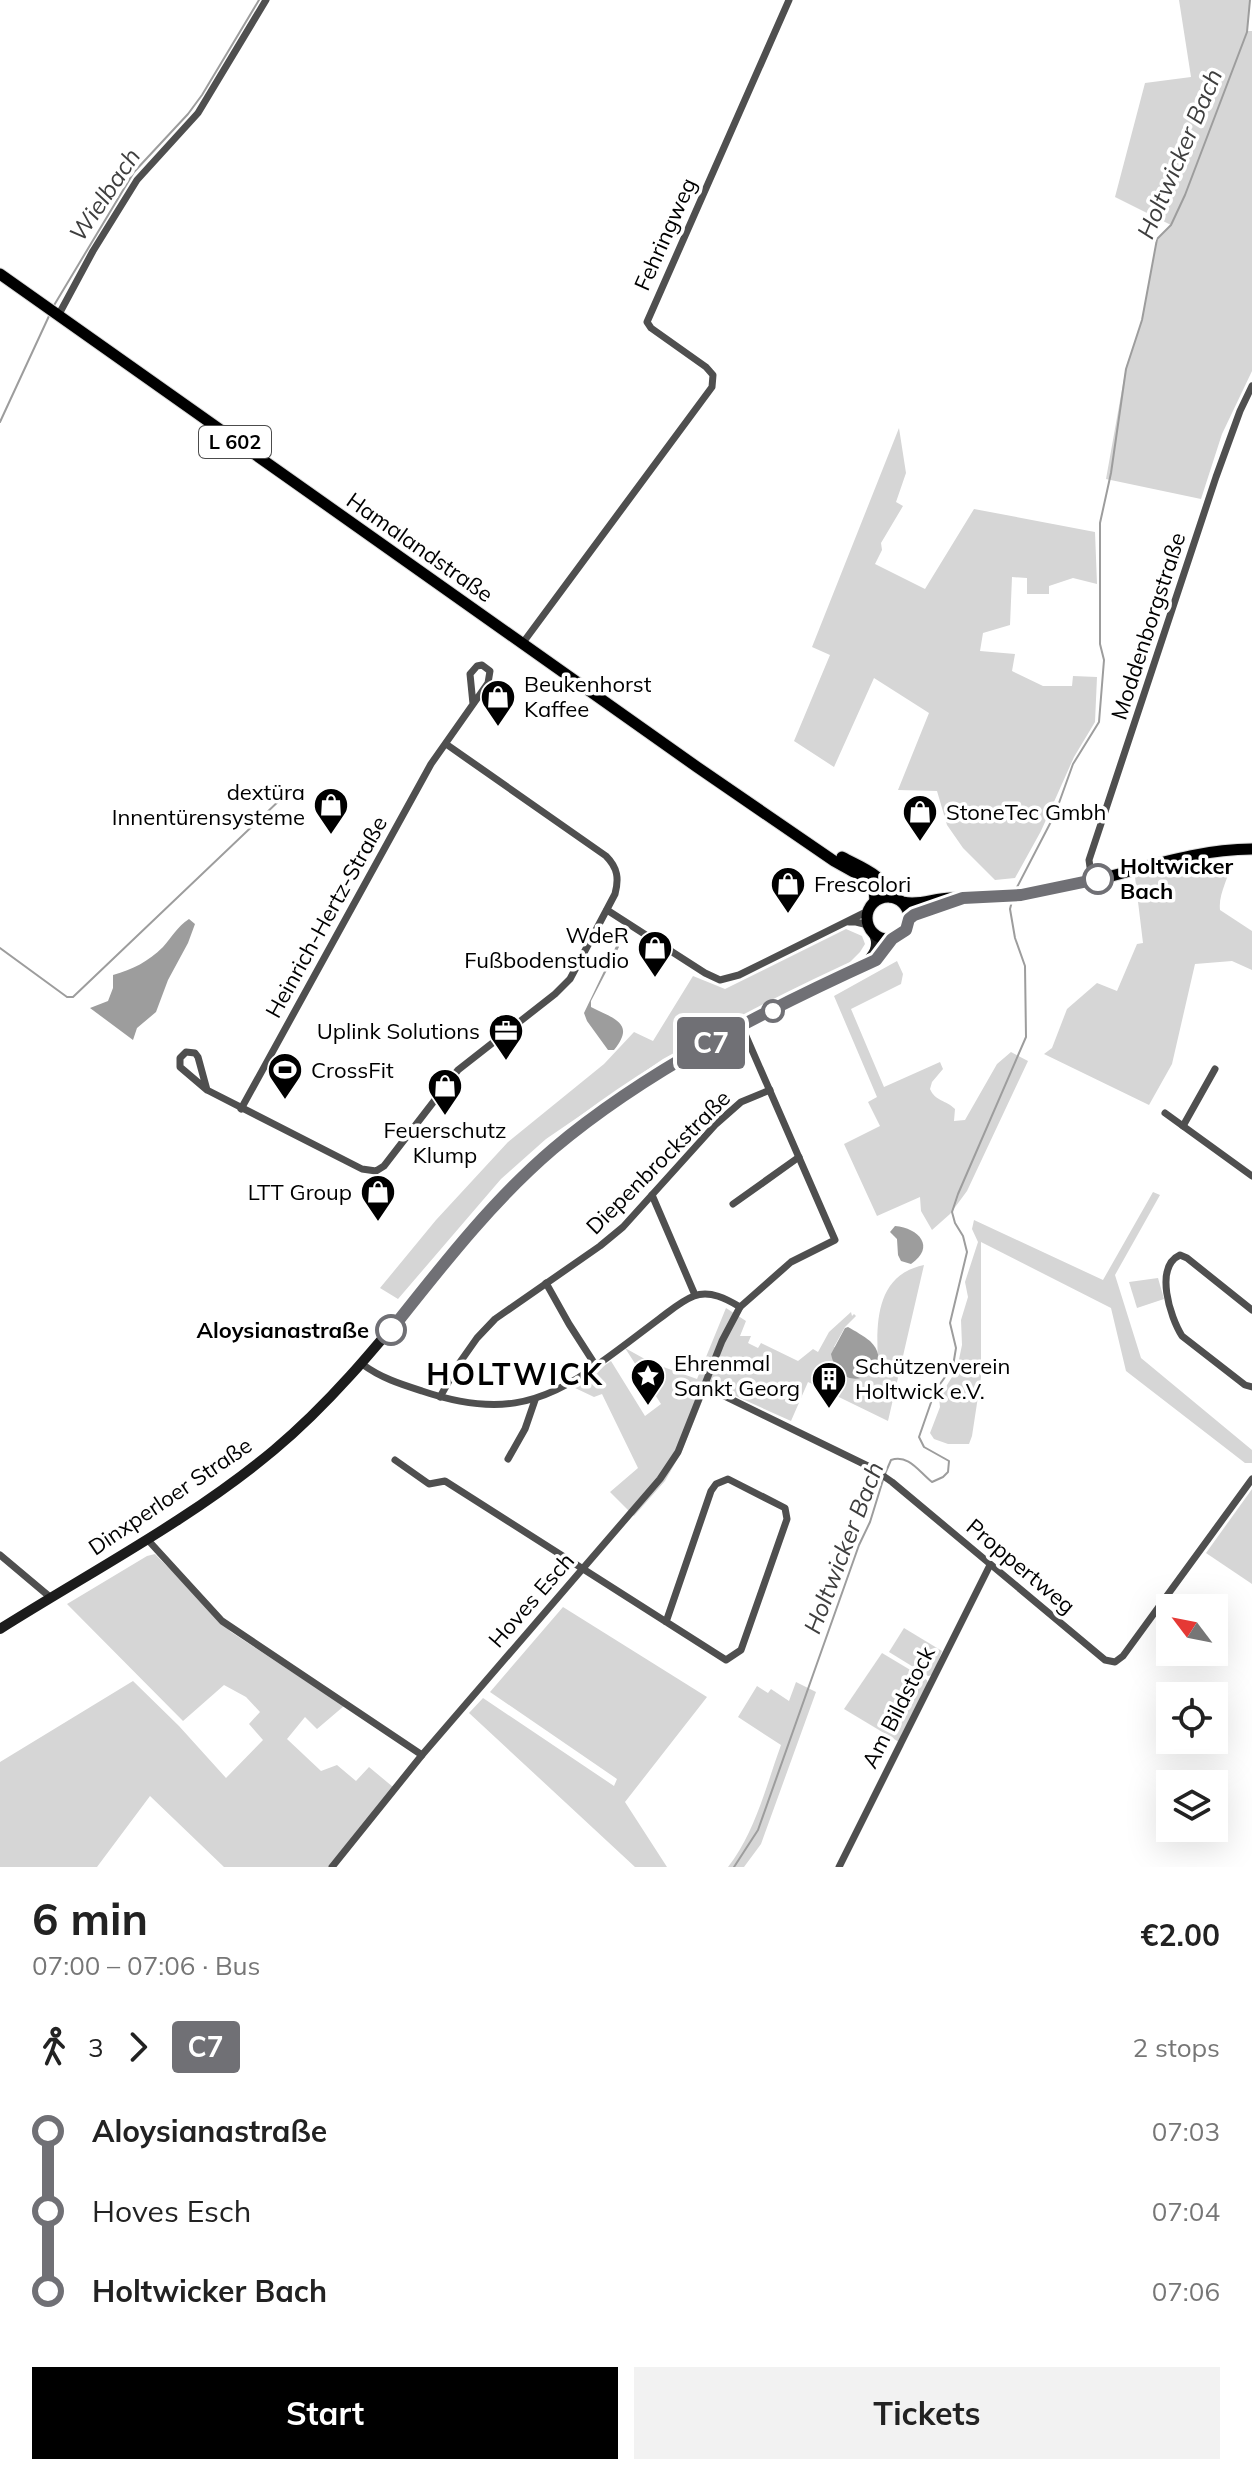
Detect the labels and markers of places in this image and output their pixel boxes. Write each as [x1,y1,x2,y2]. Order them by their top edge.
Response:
place label: Beukenhorst Kaffee [524,670,652,723]
shop icon: Beukenhorst Kaffee [479,678,517,728]
place label: dextüra Innentürensysteme [112,778,305,831]
shop icon: dextüra Innentürensysteme [312,786,350,836]
shop icon: StoneTec Gmbh [901,793,939,843]
place label: StoneTec Gmbh [946,798,1106,826]
place label: Holtwicker Bach [1120,852,1234,905]
marker: Holtwicker Bach [1083,864,1113,894]
shop icon: Frescolori [769,865,807,915]
place label: Frescolori [814,870,911,898]
place label: WdeR Fußbodenstudio [464,921,629,974]
shop icon: WdeR Fußbodenstudio [636,929,674,979]
unlabelled marker [762,1000,784,1022]
office icon: Uplink Solutions [487,1012,525,1062]
place label: Uplink Solutions [317,1017,480,1045]
sports icon: CrossFit [266,1051,304,1101]
place label: CrossFit [311,1056,394,1084]
shop icon: Feuerschutz Klump [426,1067,464,1117]
place label: Feuerschutz Klump [384,1116,506,1169]
shop icon: LTT Group [359,1173,397,1223]
place label: LTT Group [248,1178,352,1206]
marker: Aloysianastraße [376,1315,406,1345]
place label: Aloysianastraße [197,1316,369,1344]
place label: Ehrenmal Sankt Georg [674,1349,800,1402]
place label: Schützenverein Holtwick e.V. [855,1352,1010,1405]
place icon: Ehrenmal Sankt Georg [629,1357,667,1407]
building icon: Schützenverein Holtwick e.V. [810,1360,848,1410]

